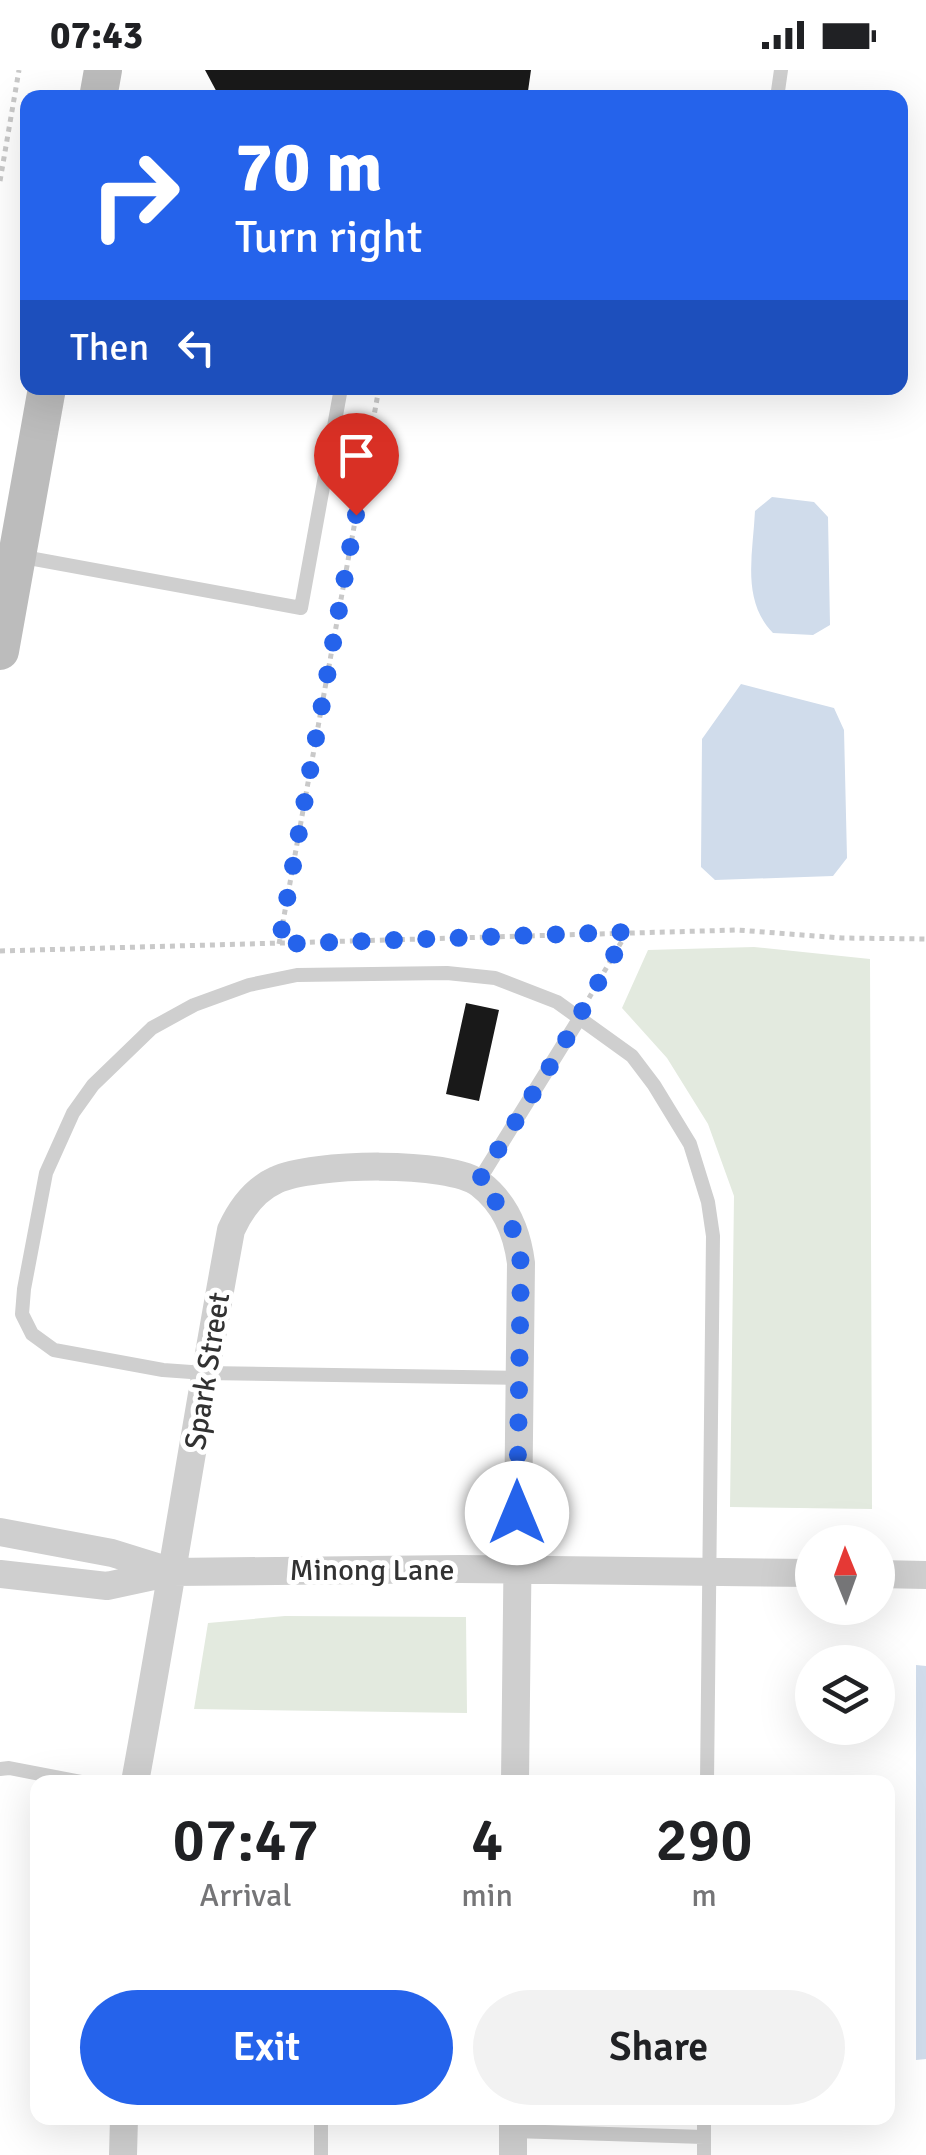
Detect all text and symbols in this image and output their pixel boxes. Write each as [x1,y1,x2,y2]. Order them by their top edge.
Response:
text: 07:43 [50,12,143,59]
text: 70 m [235,124,383,210]
icon: right [70,130,200,260]
text: Turn right [235,210,423,265]
icon: left [169,320,224,375]
text: Then [70,324,149,371]
pin [314,413,399,516]
icon: arrive [329,428,384,483]
street label: Spark Street [177,1290,238,1452]
position arrow [465,1461,569,1565]
north arrow [795,1525,895,1625]
map controls [795,1525,895,1745]
street label: Minong Lane [289,1552,455,1589]
button: layers [795,1645,895,1745]
text: 07:47 [172,1804,319,1878]
text: 4 [471,1804,503,1878]
text: 290 [655,1804,753,1878]
text: Arrival [200,1876,292,1915]
text: min [461,1876,513,1915]
text: m [691,1876,717,1915]
button: Exit [80,1990,453,2105]
button: Share [473,1990,845,2105]

